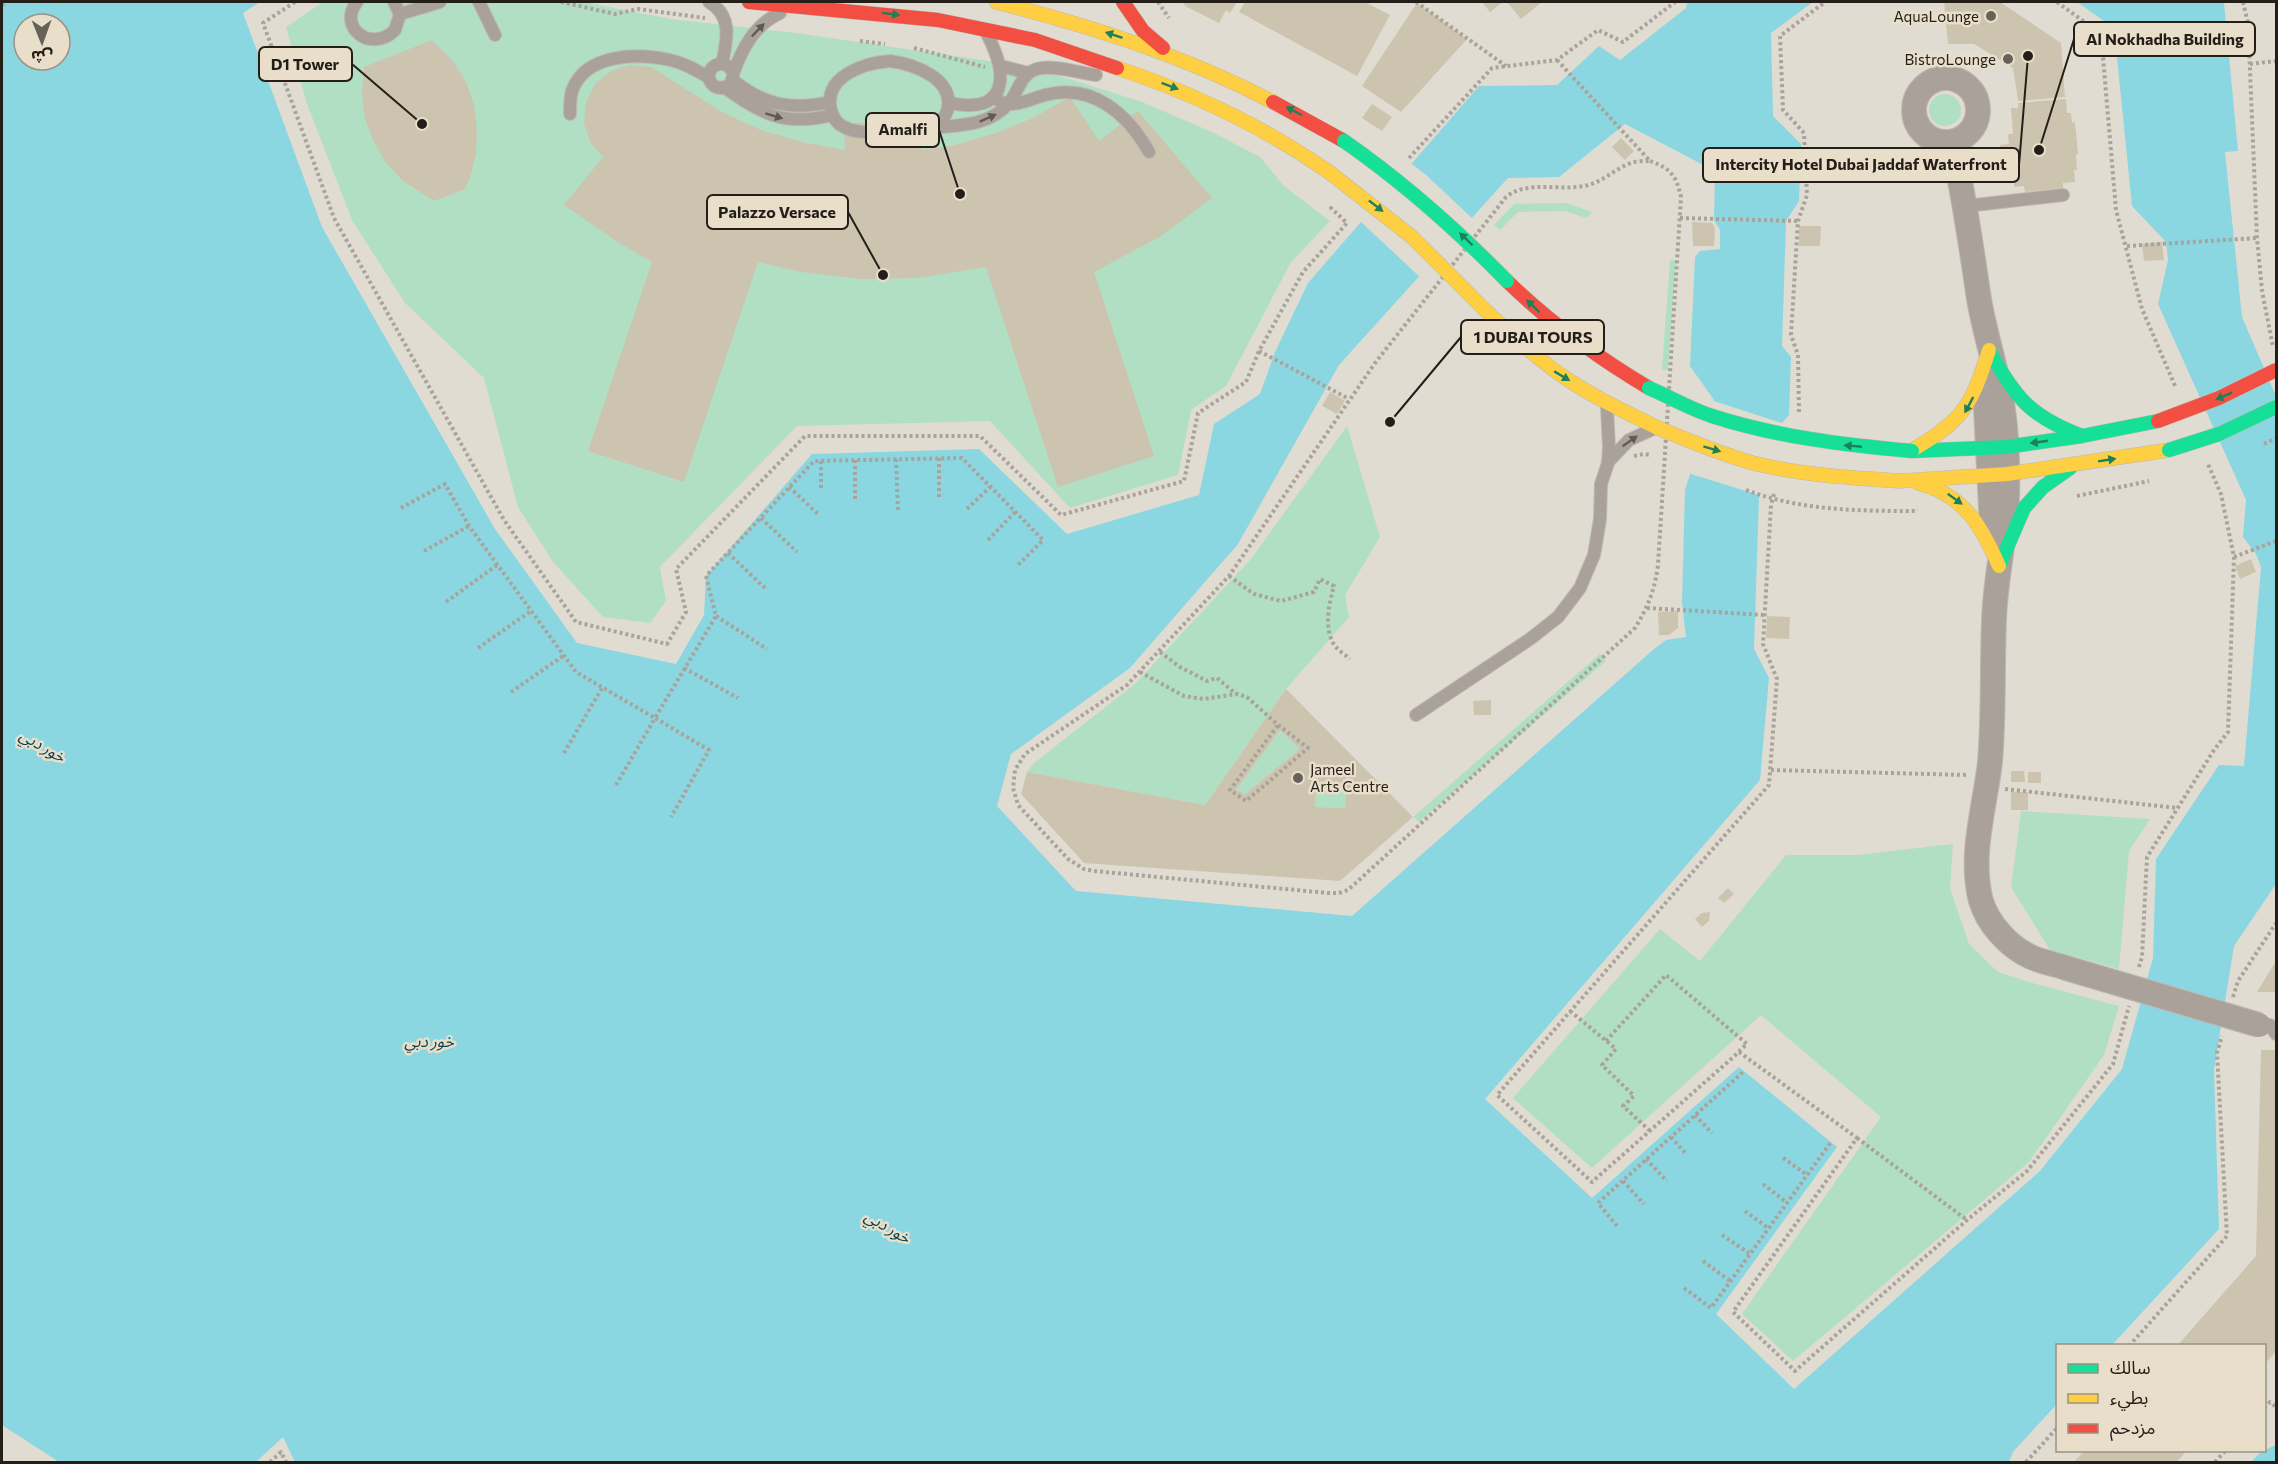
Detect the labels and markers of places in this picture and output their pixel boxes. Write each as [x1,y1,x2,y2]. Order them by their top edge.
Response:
place label: AquaLounge [1894,7,1979,25]
marker: AquaLounge [1984,9,1998,23]
callout: Al Nokhadha Building [2074,22,2255,56]
callout: D1 Tower [259,47,352,81]
place label: BistroLounge [1904,50,1996,68]
marker: BistroLounge [2001,52,2015,66]
callout: Amalfi [866,113,939,147]
callout: Intercity Hotel Dubai Jaddaf Waterfront [1703,148,2019,182]
callout: Palazzo Versace [707,195,848,229]
callout: 1 DUBAI TOURS [1461,320,1604,354]
place label: Jameel Arts Centre [1310,760,1389,795]
marker: Jameel Arts Centre [1291,771,1305,785]

